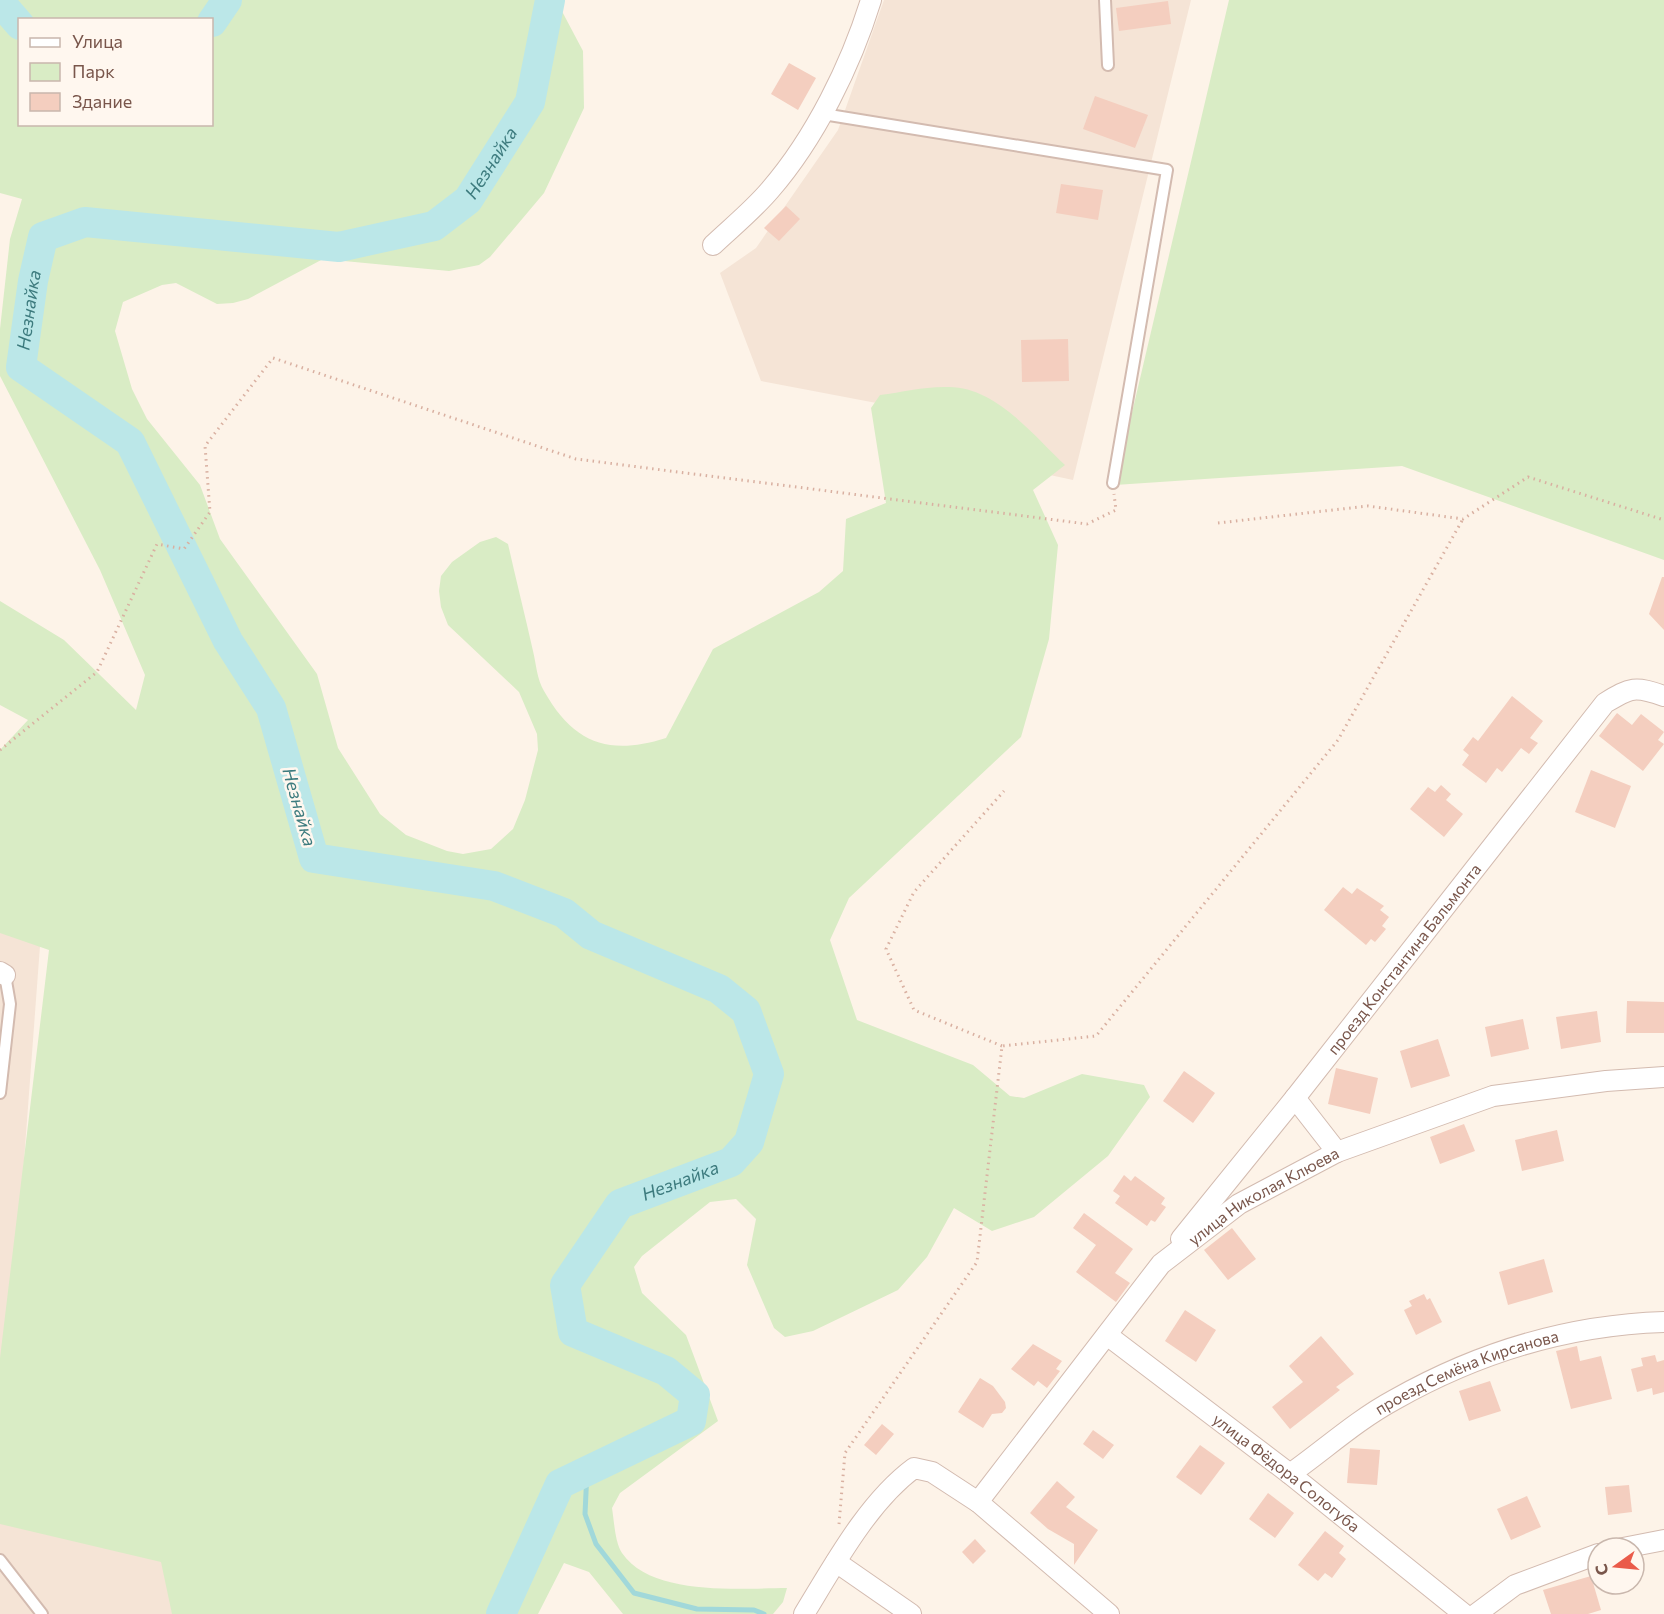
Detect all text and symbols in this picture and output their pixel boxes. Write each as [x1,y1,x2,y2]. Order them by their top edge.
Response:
legend [18,18,213,126]
text: Улица [72,30,123,52]
text: Парк [72,60,115,82]
text: Здание [72,90,132,112]
water label: Незнайка [460,123,521,203]
water label: Незнайка [11,268,45,351]
water label: Незнайка [278,765,322,848]
street label: проезд Константина Бальмонта [1323,859,1484,1058]
street label: улица Николая Клюева [1184,1143,1342,1249]
water label: Незнайка [638,1156,722,1205]
street label: проезд Семёна Кирсанова [1371,1326,1560,1418]
street label: улица Фёдора Сологуба [1209,1409,1364,1535]
north arrow [1586,1536,1646,1596]
text: С [1590,1562,1612,1578]

